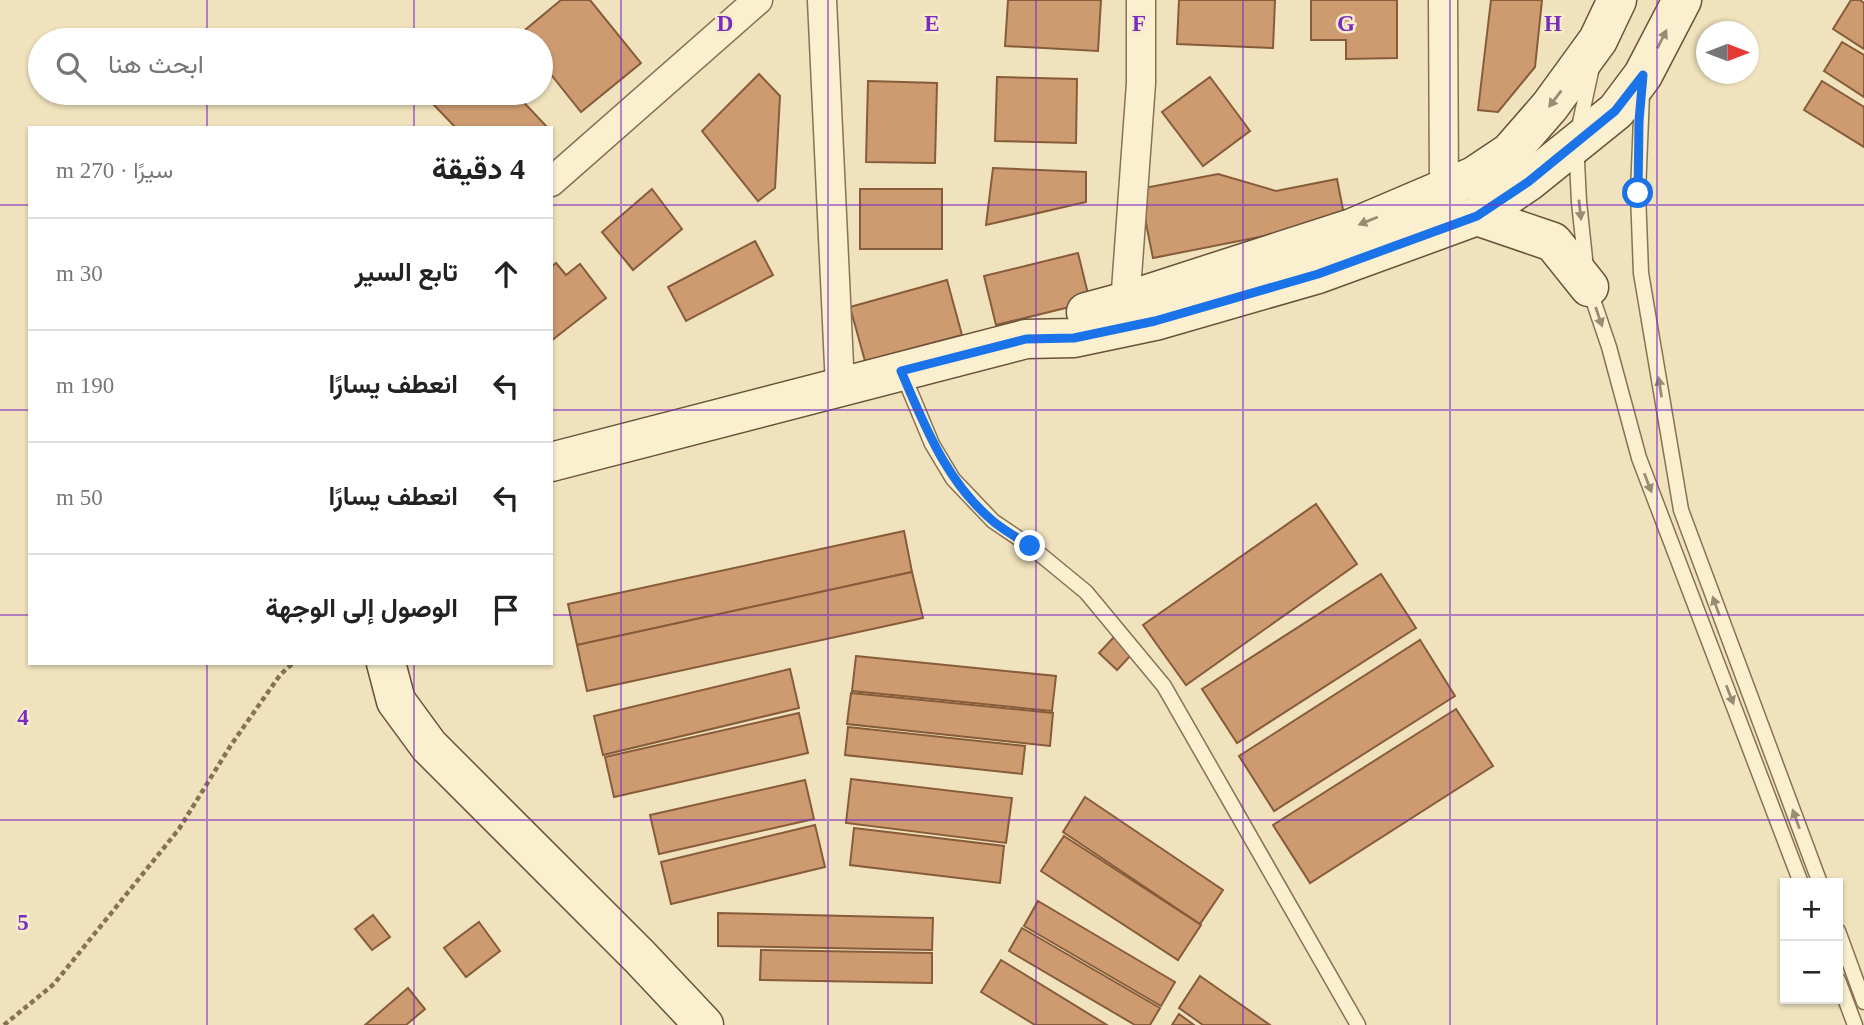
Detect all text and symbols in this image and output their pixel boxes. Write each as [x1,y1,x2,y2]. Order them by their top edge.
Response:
text: D [717,11,733,36]
text: E [924,11,940,36]
text: F [1132,11,1146,36]
text: G [1337,11,1355,36]
text: H [1544,11,1562,36]
north arrow [1696,21,1759,84]
search box [28,28,553,105]
one-way arrow [1656,29,1667,49]
icon: search [52,48,90,86]
text: ابحث هنا [108,50,204,79]
one-way arrow [1548,90,1562,108]
text: 4 دقيقة [432,152,525,185]
text: سيرًا · 270 m [56,158,173,183]
route start [1622,177,1653,208]
one-way arrow [1575,199,1586,221]
one-way arrow [1358,216,1379,227]
icon: ahead [487,255,525,293]
text: تابع السير [355,258,458,287]
text: 30 m [56,261,103,286]
one-way arrow [1594,307,1605,328]
icon: left [487,367,525,405]
text: انعطف يسارًا [328,370,458,399]
text: 190 m [56,373,114,398]
one-way arrow [1654,376,1665,398]
one-way arrow [1643,473,1654,494]
icon: left [487,479,525,517]
text: انعطف يسارًا [328,482,458,511]
text: 50 m [56,485,103,510]
route end [1014,530,1045,561]
icon: arrive [487,591,525,629]
text: الوصول إلى الوجهة [265,594,458,623]
one-way arrow [1711,596,1722,617]
one-way arrow [1725,685,1736,706]
text: 4 [17,705,29,730]
one-way arrow [1790,809,1801,830]
map controls [1780,878,1843,1004]
button: + [1780,878,1843,941]
text: 5 [17,910,29,935]
button: − [1780,941,1843,1004]

